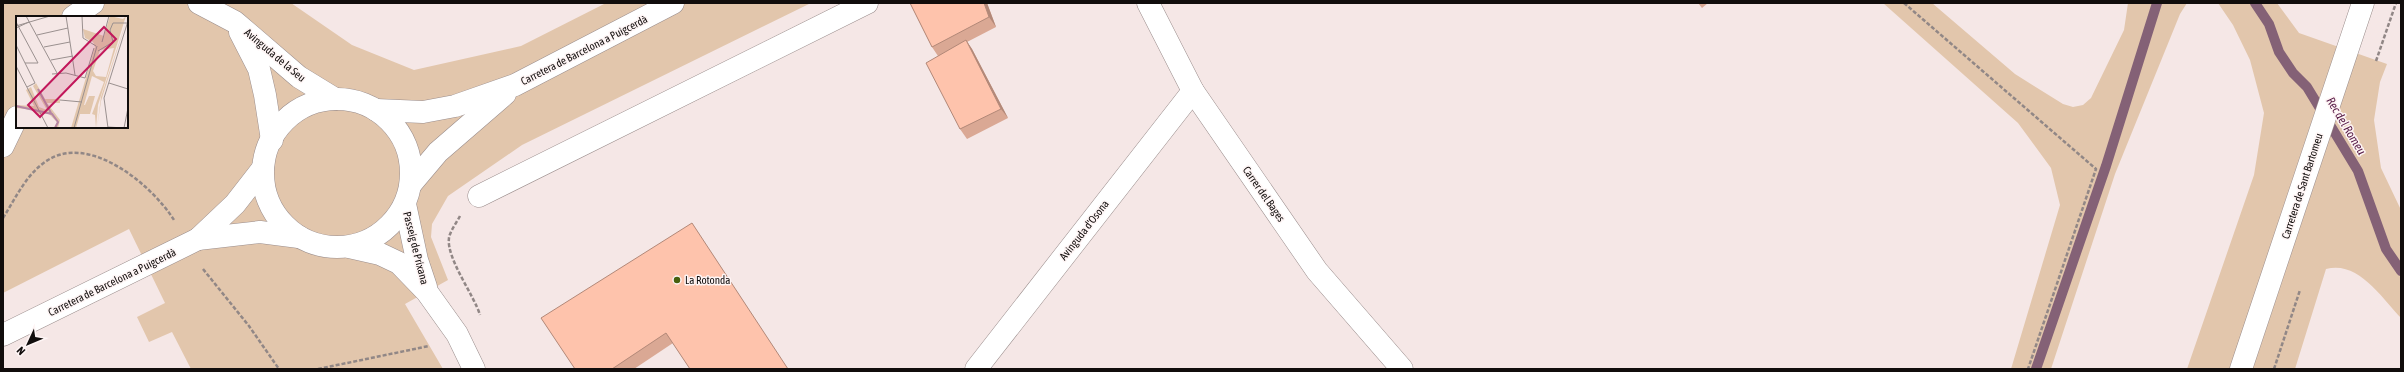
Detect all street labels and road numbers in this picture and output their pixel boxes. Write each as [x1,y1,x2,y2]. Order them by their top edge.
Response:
street label: Carretera de Barcelona a Puigcerdà [519,13,649,87]
street label: Avinguda de la Seu [242,26,308,84]
street label: Carretera de Sant Bartomeu [2279,132,2325,240]
street label: Carrer del Bages [1241,164,1288,224]
street label: Avinguda d'Osona [1057,198,1111,262]
street label: Passeig de Prixana [401,210,431,286]
street label: Carretera de Barcelona a Puigcerdà [46,246,178,318]

